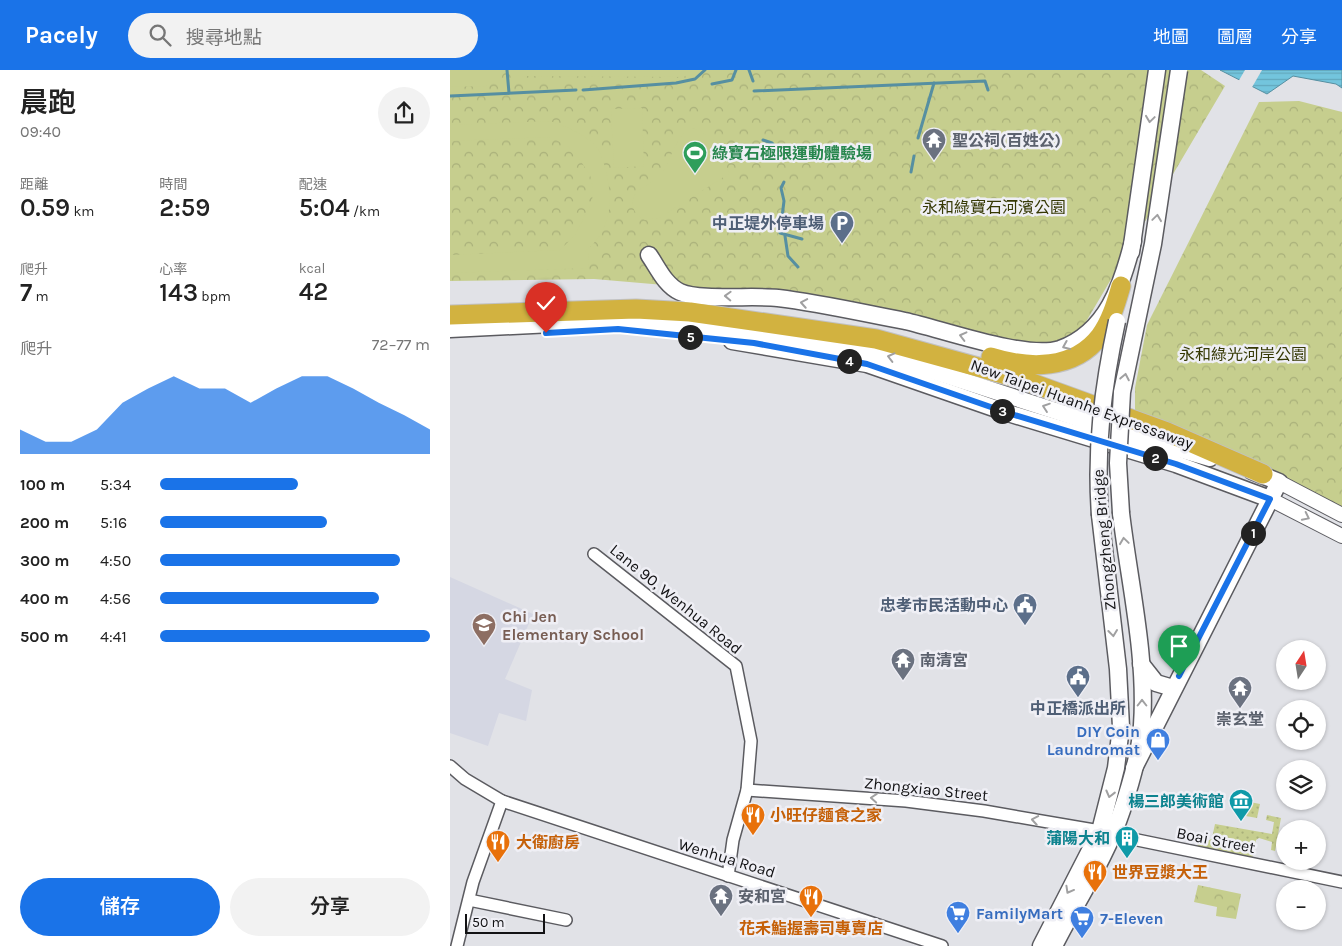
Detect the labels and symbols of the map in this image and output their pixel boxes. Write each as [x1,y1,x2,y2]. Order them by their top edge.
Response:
one-way arrow [1146,114,1156,123]
temple icon: 聖公祠(百姓公) [921,127,947,161]
place label: 聖公祠(百姓公) [952,131,1061,150]
sports icon: 綠寶石極限運動體驗場 [682,140,708,174]
place label: 綠寶石極限運動體驗場 [712,144,872,163]
park label: 永和綠寶石河濱公園 [922,198,1066,217]
parking icon: 中正堤外停車場 [829,210,855,244]
place label: 中正堤外停車場 [712,214,824,233]
one-way arrow [1151,214,1161,222]
pin [525,282,567,333]
one-way arrow [724,291,732,301]
one-way arrow [800,298,808,308]
pin: 5 [678,324,702,350]
one-way arrow [959,331,968,342]
one-way arrow [1062,340,1071,350]
park label: 永和綠光河岸公園 [1179,345,1307,364]
pin: 4 [836,348,862,374]
one-way arrow [887,352,895,363]
street label: New Taipei Huanhe Expressaway [968,355,1196,453]
one-way arrow [1119,373,1129,382]
pin: 3 [990,398,1014,424]
one-way arrow [1042,403,1050,413]
pin: 2 [1142,446,1168,470]
street label: Zhongzheng Bridge [1088,469,1120,611]
one-way arrow [1301,511,1310,521]
pin: 1 [1240,520,1266,546]
one-way arrow [1119,537,1130,545]
street label: Lane 90, Wenhua Road [606,540,746,658]
public building icon: 忠孝市民活動中心 [1012,592,1038,626]
place label: 忠孝市民活動中心 [880,596,1008,615]
place label: Chi Jen Elementary School [502,607,644,644]
school or university icon: Chi Jen Elementary School [471,612,497,646]
pin [1158,625,1200,676]
one-way arrow [1107,629,1118,637]
north arrow [1276,640,1326,690]
temple icon: 南清宮 [890,647,916,681]
place label: 南清宮 [920,651,968,670]
public building icon: 中正橋派出所 [1065,664,1091,698]
temple icon: 崇玄堂 [1227,675,1253,709]
one-way arrow [1137,698,1147,706]
place label: 中正橋派出所 [1030,699,1126,718]
place label: 崇玄堂 [1216,710,1264,729]
place label: DIY Coin Laundromat [1047,722,1140,759]
shop icon: DIY Coin Laundromat [1145,727,1171,761]
street label: Zhongxiao Street [863,773,989,805]
museum icon: 楊三郎美術館 [1228,788,1254,822]
one-way arrow [1105,789,1116,798]
place label: 楊三郎美術館 [1128,792,1224,811]
one-way arrow [870,793,878,804]
restaurant icon: 小旺仔麵食之家 [740,802,766,836]
place label: 小旺仔麵食之家 [770,806,882,825]
one-way arrow [1030,816,1039,826]
street label: Boai Street [1175,823,1257,857]
building icon: 蒲陽大和 [1114,825,1140,859]
restaurant icon: 大衛廚房 [485,829,511,863]
place label: 蒲陽大和 [1046,829,1110,848]
place label: 大衛廚房 [516,833,580,852]
street label: Wenhua Road [676,834,778,882]
restaurant icon: 世界豆漿大王 [1082,859,1108,893]
place label: 世界豆漿大王 [1112,863,1208,882]
temple icon: 安和宮 [708,883,734,917]
restaurant icon: 花禾鮨握壽司專賣店 [798,884,824,918]
one-way arrow [1065,884,1075,893]
place label: 安和宮 [738,887,786,906]
supermarket icon: FamilyMart [945,900,971,934]
place label: FamilyMart [976,904,1063,923]
supermarket icon: 7-Eleven [1069,905,1095,939]
place label: 7-Eleven [1100,909,1163,928]
scale bar [465,911,545,934]
place label: 花禾鮨握壽司專賣店 [739,919,883,938]

